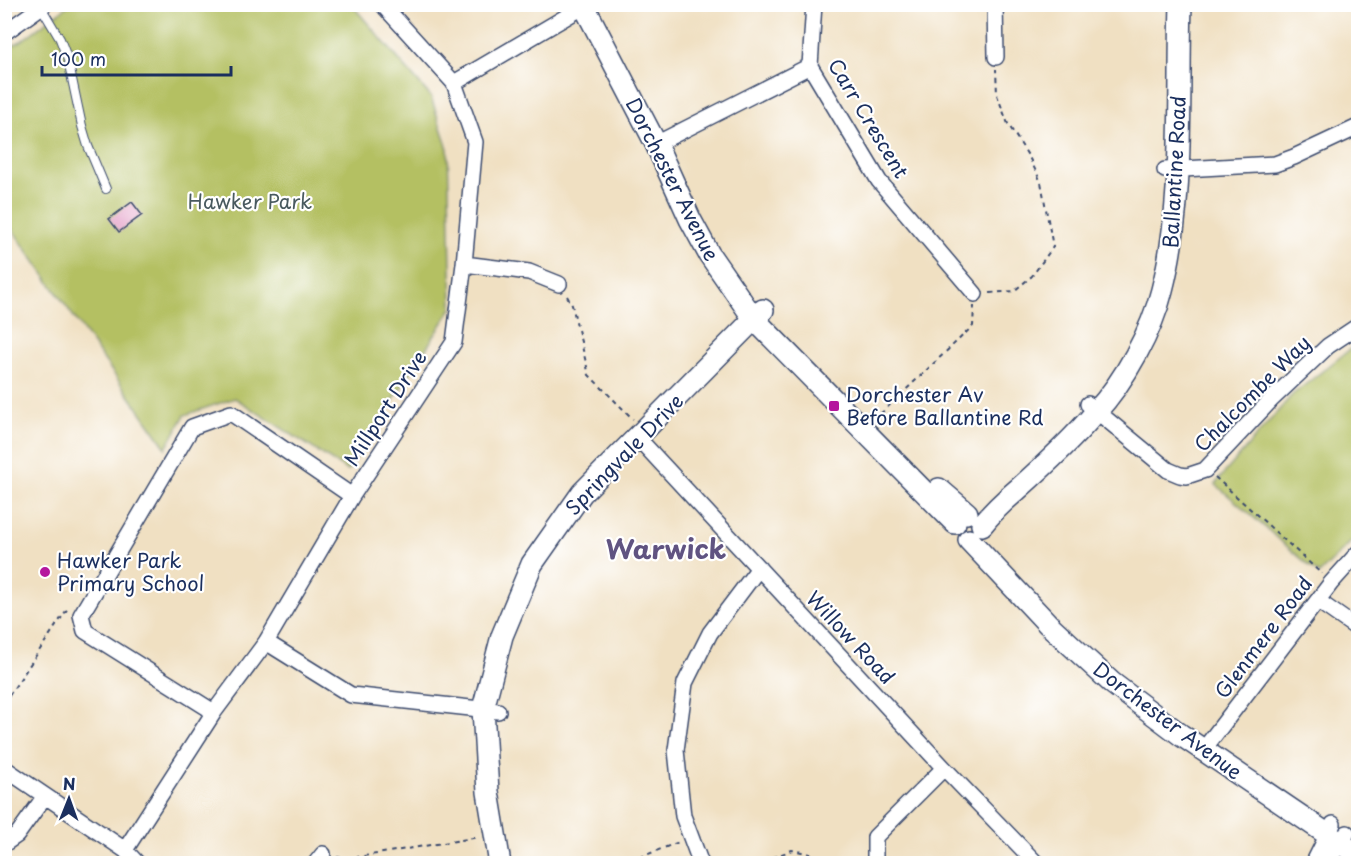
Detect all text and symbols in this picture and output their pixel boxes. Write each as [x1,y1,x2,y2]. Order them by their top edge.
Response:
scale bar [42,39,231,77]
text: 100 m [51,45,106,72]
street label: Carr Crescent [821,52,917,184]
street label: Dorchester Avenue [619,92,727,266]
street label: Ballantine Road [1155,95,1193,249]
park label: Hawker Park [188,186,312,216]
street label: Chalcombe Way [1187,328,1317,458]
street label: Millport Drive [336,344,434,472]
place label: Dorchester Av Before Ballantine Rd [846,379,1044,432]
street label: Springvale Drive [558,386,690,522]
marker: Dorchester Av Before Ballantine Rd [827,399,841,413]
district label: Warwick [606,529,726,568]
place label: Hawker Park Primary School [57,545,204,598]
marker: Hawker Park Primary School [38,565,52,579]
street label: Glenmere Road [1207,570,1319,704]
street label: Willow Road [800,583,902,691]
street label: Dorchester Avenue [1087,654,1249,786]
north arrow [39,769,99,829]
text: N [63,771,76,795]

